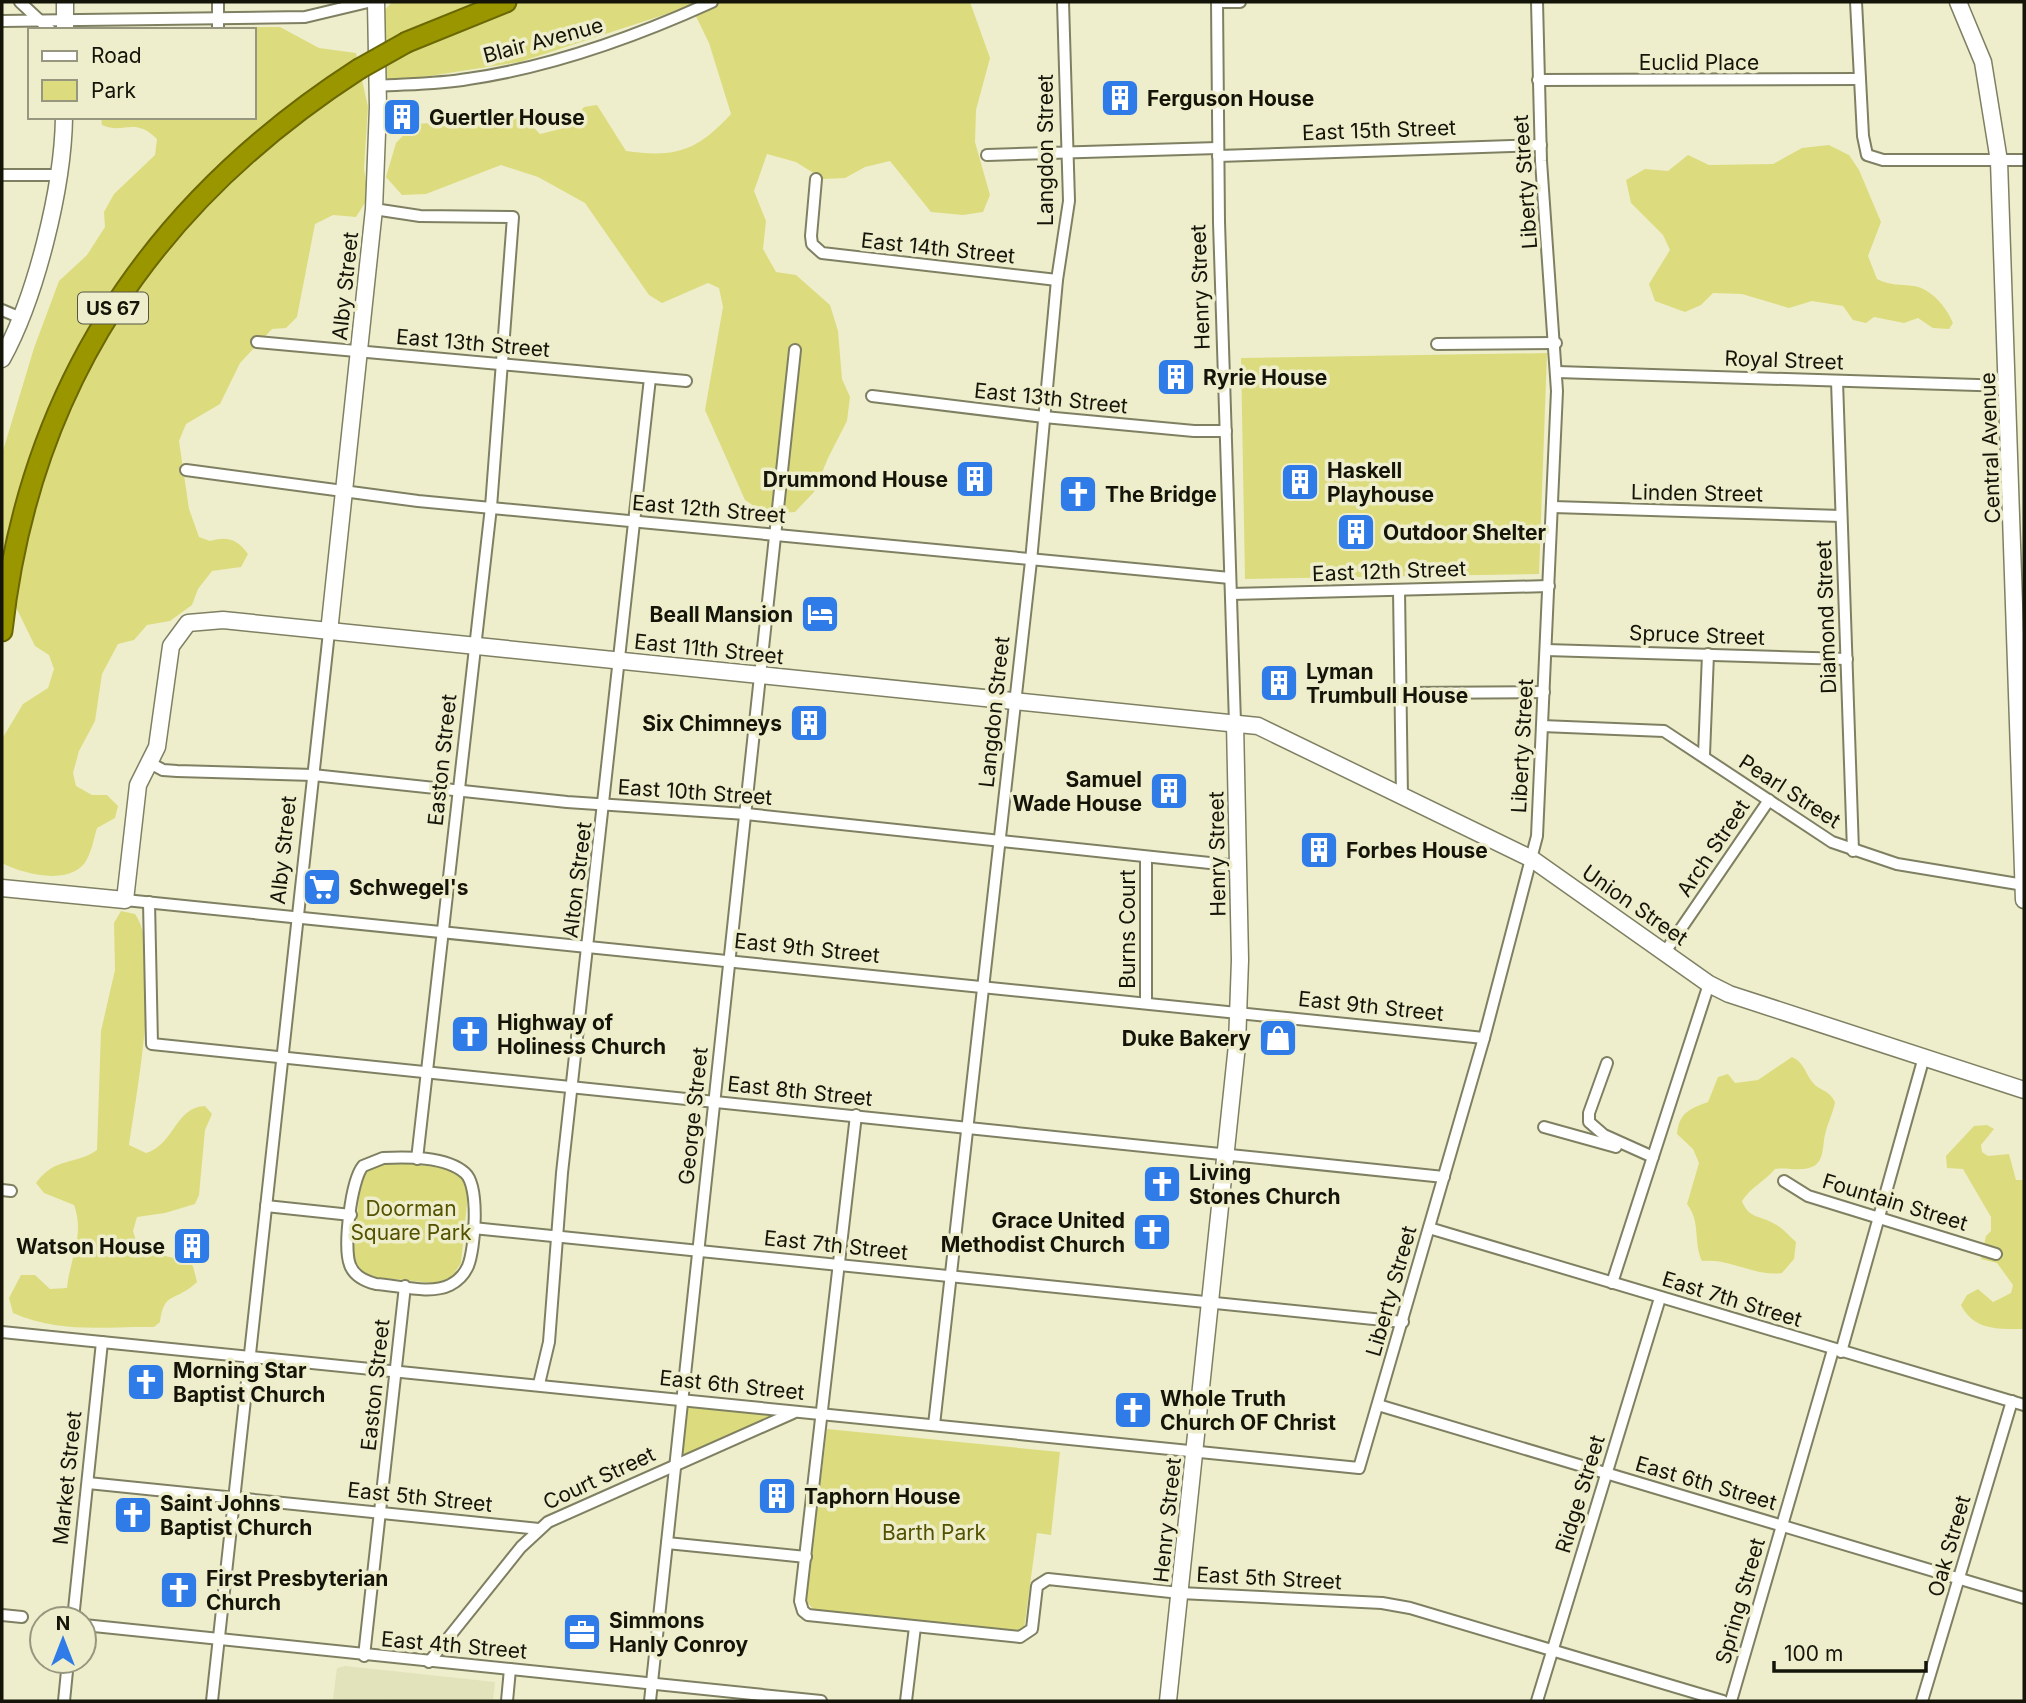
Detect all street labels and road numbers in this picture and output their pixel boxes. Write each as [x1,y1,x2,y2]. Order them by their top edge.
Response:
street label: Blair Avenue [480,12,606,68]
street label: Euclid Place [1639,50,1759,75]
street label: Langdon Street [1033,74,1058,226]
street label: Liberty Street [1508,114,1542,250]
street label: East 15th Street [1302,115,1457,145]
street label: Henry Street [1185,224,1215,350]
street label: East 14th Street [860,227,1016,269]
street label: Alby Street [327,230,363,342]
road number: US 67 [78,292,148,324]
street label: East 13th Street [395,324,551,362]
street label: Royal Street [1724,345,1844,375]
street label: Central Avenue [1975,372,2005,524]
street label: East 13th Street [973,378,1129,419]
street label: Linden Street [1631,479,1763,507]
street label: East 12th Street [631,490,787,528]
street label: Diamond Street [1811,540,1841,694]
street label: East 12th Street [1312,556,1467,586]
street label: Spruce Street [1629,620,1766,650]
street label: East 11th Street [633,629,785,669]
street label: Langdon Street [974,635,1014,789]
street label: Liberty Street [1506,678,1538,814]
street label: Easton Street [423,693,461,827]
street label: Pearl Street [1735,749,1846,833]
street label: East 10th Street [617,774,773,810]
street label: Henry Street [1203,791,1231,917]
street label: Alby Street [265,794,301,906]
street label: Arch Street [1671,795,1755,901]
street label: Alton Street [557,820,597,939]
street label: Union Street [1577,859,1693,951]
street label: Burns Court [1115,869,1140,989]
street label: East 9th Street [733,928,881,968]
street label: East 9th Street [1297,986,1445,1026]
street label: George Street [673,1046,713,1186]
street label: East 8th Street [726,1071,874,1111]
street label: Fountain Street [1819,1168,1971,1236]
street label: Liberty Street [1360,1223,1422,1359]
street label: East 7th Street [763,1225,909,1265]
street label: East 7th Street [1659,1266,1805,1332]
street label: Easton Street [356,1318,394,1452]
street label: East 6th Street [658,1365,806,1405]
street label: Market Street [48,1410,86,1546]
street label: Ridge Street [1550,1432,1610,1556]
street label: Court Street [539,1441,659,1515]
street label: East 6th Street [1633,1451,1780,1515]
street label: Henry Street [1148,1456,1186,1584]
street label: East 5th Street [346,1477,494,1517]
street label: Oak Street [1923,1492,1975,1600]
street label: Spring Street [1710,1535,1770,1667]
street label: East 5th Street [1196,1562,1342,1594]
street label: East 4th Street [380,1626,528,1664]

